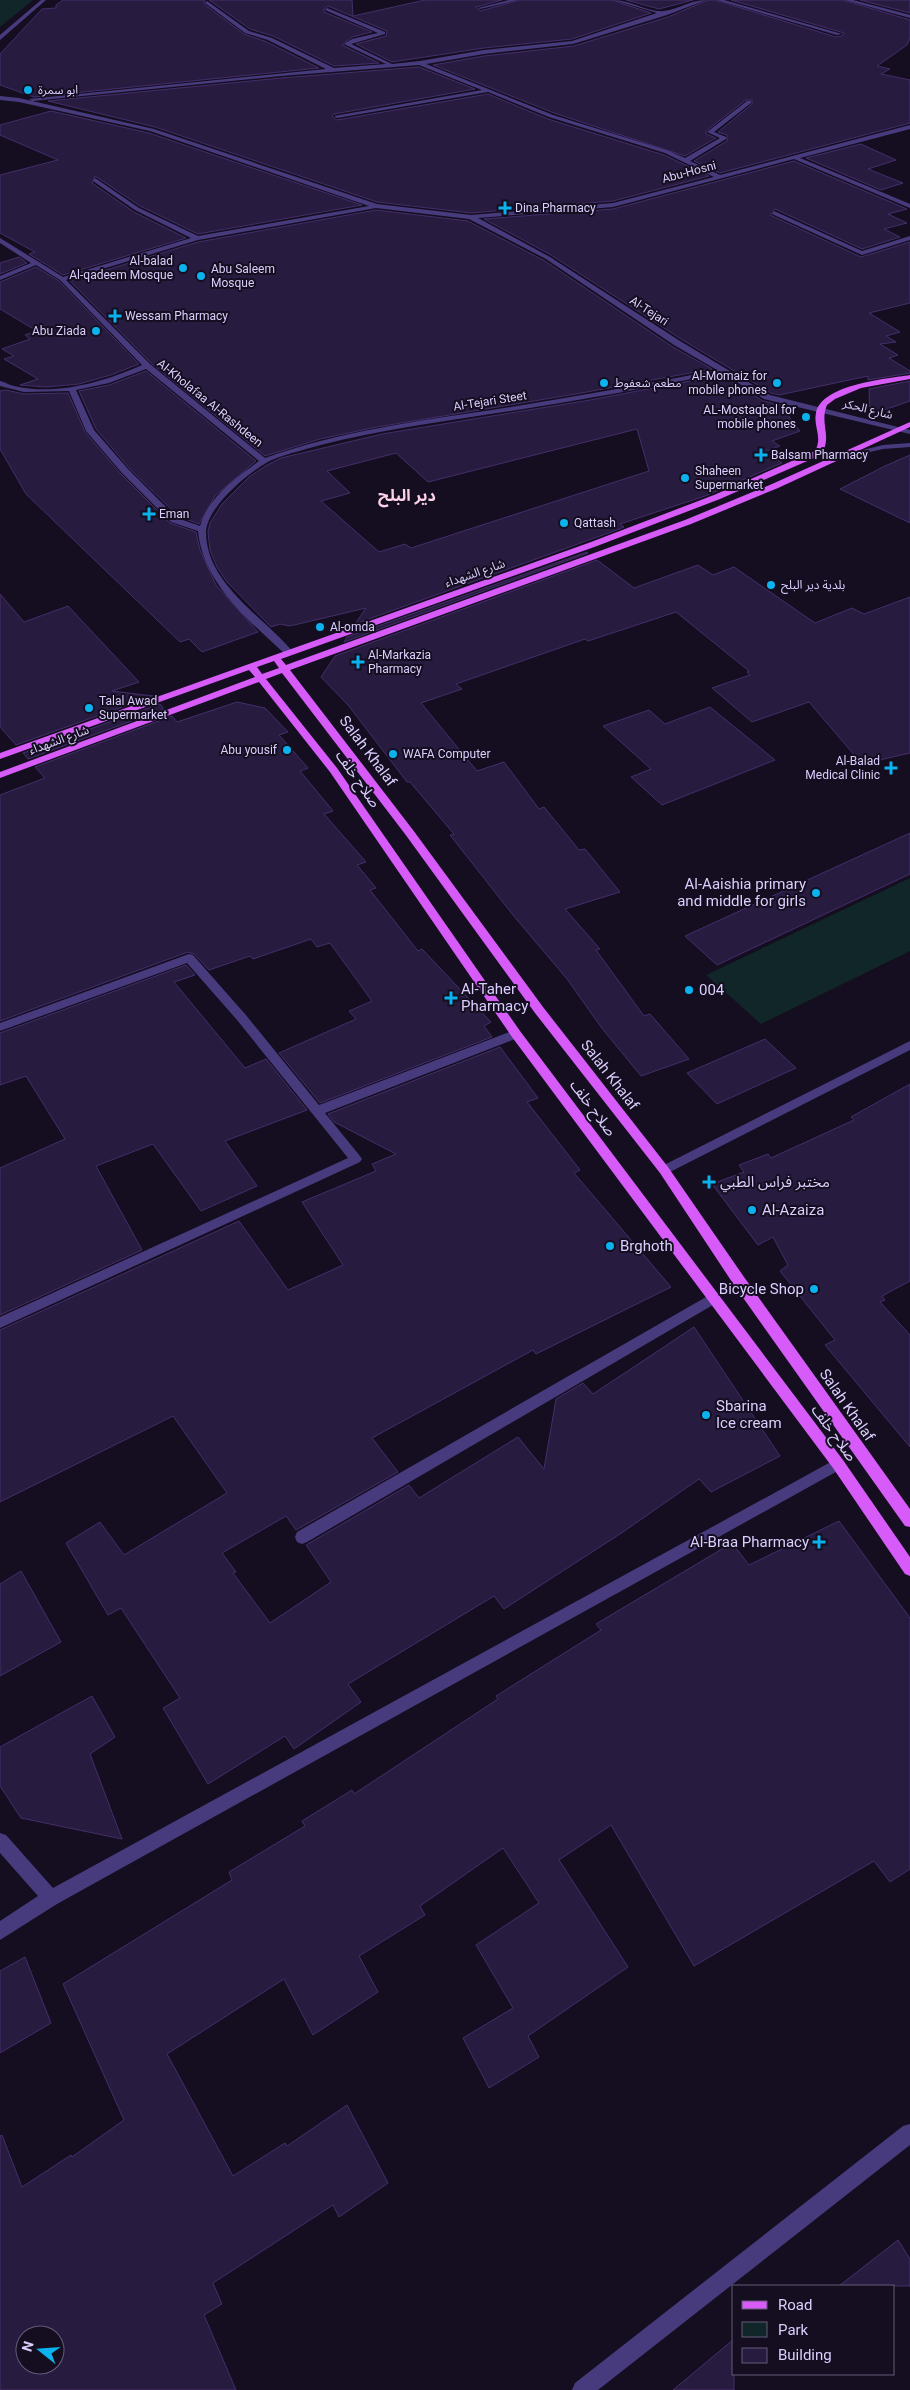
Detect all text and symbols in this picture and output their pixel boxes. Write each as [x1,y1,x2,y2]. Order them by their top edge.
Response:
place label: ابو سمرة [38,83,78,97]
marker: ابو سمرة [22,84,34,96]
street label: Abu-Hosni [660,158,718,186]
place label: Dina Pharmacy [515,201,596,215]
marker: Dina Pharmacy [499,202,511,214]
place label: Al-balad Al-qadeem Mosque [69,254,173,282]
marker: Al-balad Al-qadeem Mosque [177,262,189,274]
place label: Abu Saleem Mosque [211,262,275,290]
marker: Abu Saleem Mosque [195,270,207,282]
street label: Al-Tejari [627,293,671,329]
place label: Wessam Pharmacy [125,309,228,323]
marker: Wessam Pharmacy [109,310,121,322]
place label: Abu Ziada [32,324,86,338]
marker: Abu Ziada [90,325,102,337]
street label: Al-Kholafaa Al-Rashdeen [154,356,266,450]
place label: Al-Momaiz for mobile phones [688,369,767,397]
place label: مطعم شعفوط [614,376,682,392]
marker: مطعم شعفوط [598,377,610,389]
marker: Al-Momaiz for mobile phones [771,377,783,389]
street label: Al-Tejari Steet [452,388,528,414]
street label: شارع الحكر [840,396,894,424]
place label: AL-Mostaqbal for mobile phones [703,403,796,431]
marker: AL-Mostaqbal for mobile phones [800,411,812,423]
place label: Balsam Pharmacy [771,448,868,462]
marker: Balsam Pharmacy [755,449,767,461]
place label: Shaheen Supermarket [695,464,763,492]
marker: Shaheen Supermarket [679,472,691,484]
district label: دير البلح [378,486,436,508]
place label: Eman [159,507,190,521]
marker: Eman [143,508,155,520]
place label: Qattash [574,516,616,530]
marker: Qattash [558,517,570,529]
street label: شارع الشهداء [443,556,508,592]
place label: بلدية دير البلح [781,578,845,594]
marker: بلدية دير البلح [765,579,777,591]
place label: Al-omda [330,620,375,634]
marker: Al-omda [314,621,326,633]
place label: Al-Markazia Pharmacy [368,648,431,676]
marker: Al-Markazia Pharmacy [352,656,364,668]
place label: Talal Awad Supermarket [99,694,167,722]
marker: Talal Awad Supermarket [83,702,95,714]
street label: Salah Khalaf [336,712,401,790]
street label: شارع الشهداء [27,723,92,759]
place label: Abu yousif [221,743,278,757]
marker: Abu yousif [281,744,293,756]
street label: صلاح خلف [329,747,384,813]
place label: WAFA Computer [403,747,491,761]
marker: WAFA Computer [387,748,399,760]
place label: Al-Balad Medical Clinic [805,754,880,782]
marker: Al-Balad Medical Clinic [884,761,898,775]
place label: Al-Aaishia primary and middle for girls [677,875,806,910]
marker: Al-Aaishia primary and middle for girls [810,887,822,899]
place label: Al-Taher Pharmacy [461,980,528,1015]
place label: 004 [699,981,725,999]
marker: 004 [683,984,695,996]
marker: Al-Taher Pharmacy [445,992,457,1004]
street label: Salah Khalaf [577,1036,643,1114]
street label: صلاح خلف [564,1076,620,1141]
place label: مختبر فراس الطبي [720,1173,830,1193]
marker: مختبر فراس الطبي [702,1175,716,1189]
place label: Al-Azaiza [762,1201,824,1219]
marker: Al-Azaiza [746,1204,758,1216]
place label: Brghoth [620,1237,673,1255]
marker: Brghoth [604,1240,616,1252]
place label: Bicycle Shop [719,1280,804,1298]
marker: Bicycle Shop [808,1283,820,1295]
street label: Salah Khalaf [816,1366,879,1445]
place label: Sbarina Ice cream [716,1397,782,1432]
street label: صلاح خلف [805,1401,861,1467]
marker: Sbarina Ice cream [700,1409,712,1421]
place label: Al-Braa Pharmacy [690,1533,809,1551]
marker: Al-Braa Pharmacy [813,1536,825,1548]
legend [732,2285,895,2375]
text: Road [778,2296,812,2314]
text: Park [778,2321,809,2339]
north arrow [15,2325,65,2375]
text: N [18,2339,37,2353]
text: Building [778,2346,832,2364]

